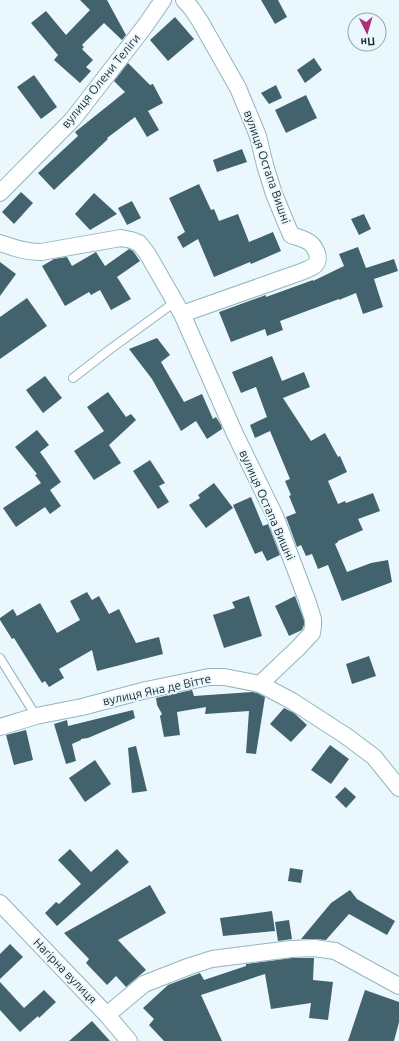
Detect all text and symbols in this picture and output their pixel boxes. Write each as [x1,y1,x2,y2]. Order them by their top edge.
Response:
north arrow [347,12,387,52]
street label: вулиця Олени Теліги [59,31,142,130]
text: Пн [360,35,376,49]
street label: вулиця Остапа Вишні [242,108,293,225]
street label: вулиця Остапа Вишні [237,448,298,562]
street label: вулиця Яна де Вітте [102,672,212,707]
street label: Нагірна вулиця [31,936,100,1006]

